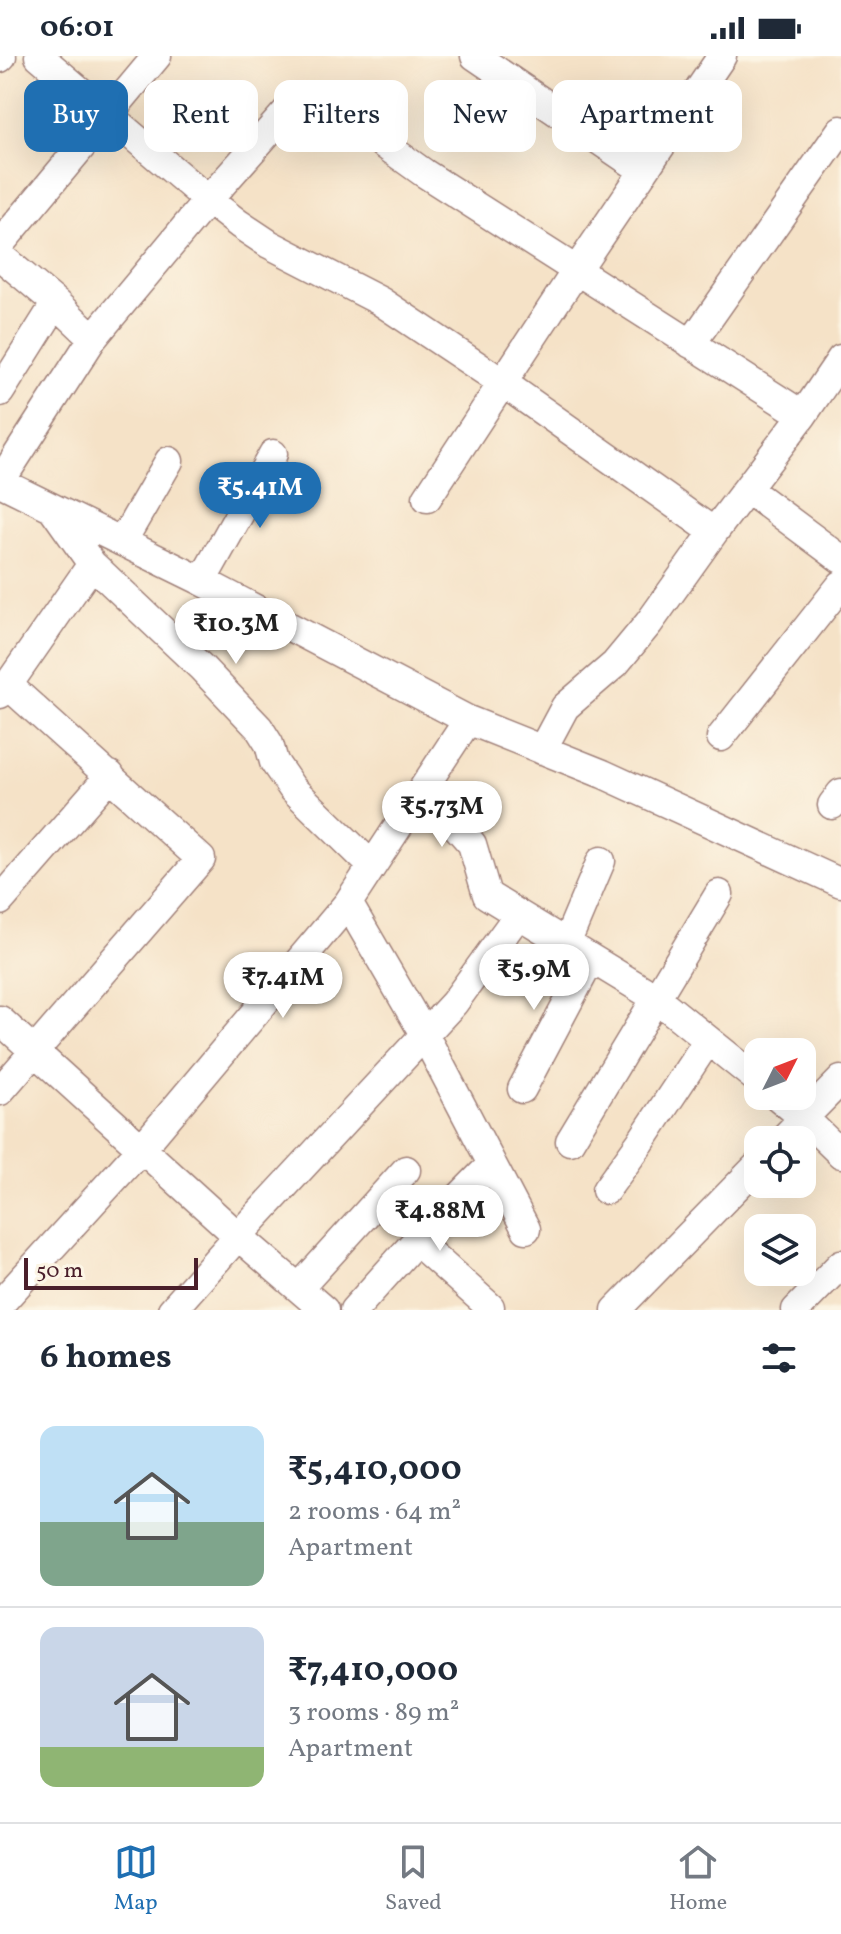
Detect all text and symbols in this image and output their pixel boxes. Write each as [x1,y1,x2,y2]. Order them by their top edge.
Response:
text: 06:01 [40,7,114,49]
chip: Buy [24,80,128,152]
chip: Rent [144,80,258,152]
chip: Filters [274,80,408,152]
chip: New [424,80,536,152]
chip: Apartment [552,80,742,152]
pin: ₹5.41M [195,462,325,530]
text: ₹5.41M [217,470,303,506]
pin: ₹10.3M [171,598,301,666]
text: ₹10.3M [193,606,279,642]
pin: ₹5.73M [377,781,507,849]
text: ₹5.73M [400,789,484,825]
pin: ₹5.9M [478,944,590,1012]
pin: ₹7.41M [218,952,348,1020]
text: ₹5.9M [497,952,571,988]
text: ₹7.41M [242,960,324,996]
north arrow [744,1038,816,1110]
map controls [744,1038,816,1286]
button: locate [744,1126,816,1198]
pin: ₹4.88M [375,1185,505,1253]
text: ₹4.88M [394,1193,486,1229]
button: layers [744,1214,816,1286]
scale bar [24,1254,198,1290]
text: 50 m [36,1256,83,1287]
text: 6 homes [40,1335,172,1382]
icon: filters [757,1336,801,1380]
text: ₹5,410,000 [288,1447,462,1494]
icon: home [104,1458,200,1554]
text: 2 rooms · 64 m² [288,1494,461,1530]
text: Apartment [288,1530,413,1566]
text: ₹7,410,000 [288,1648,458,1695]
icon: home [104,1659,200,1755]
text: 3 rooms · 89 m² [288,1695,459,1731]
text: Apartment [288,1731,413,1767]
tab: Map [114,1840,158,1919]
tab: Saved [385,1840,442,1919]
tab: Home [669,1840,727,1919]

